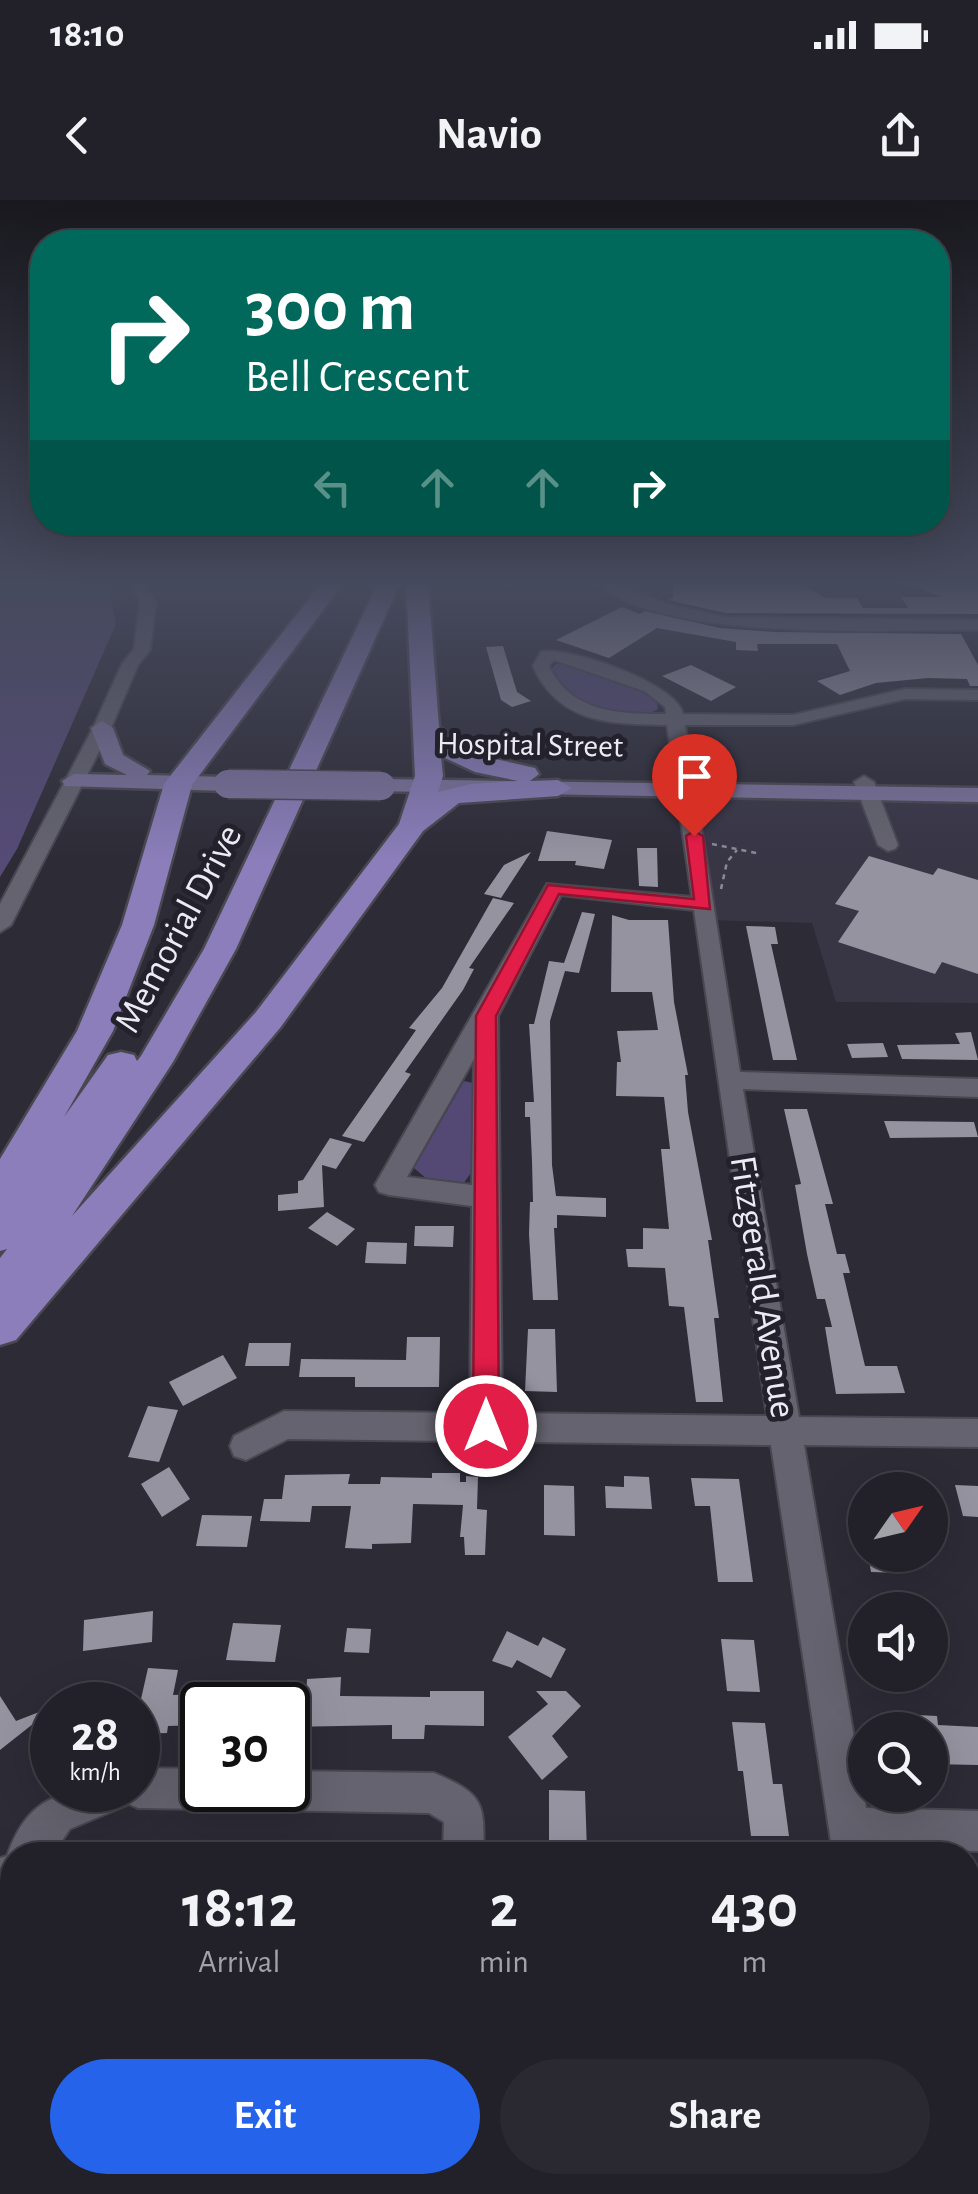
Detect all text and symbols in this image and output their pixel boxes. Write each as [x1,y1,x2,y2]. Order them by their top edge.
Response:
text: 18:10 [50,16,125,54]
icon: back [50,108,105,163]
icon: share [873,108,928,163]
text: Navio [436,112,542,157]
icon: right [80,270,210,400]
text: 300 m [245,273,415,343]
text: Bell Crescent [245,355,469,400]
icon: left [305,460,360,515]
icon: ahead [410,460,465,515]
icon: ahead [515,460,570,515]
icon: right [620,460,675,515]
street label: Hospital Street [437,727,623,763]
pin [652,734,737,837]
icon: arrive [667,749,722,804]
street label: Memorial Drive [108,819,250,1039]
street label: Fitzgerald Avenue [723,1153,801,1421]
position arrow [434,1374,538,1478]
north arrow [848,1472,948,1572]
map controls [848,1472,948,1812]
button: sound [848,1592,948,1692]
speed limit sign: 30 [180,1682,310,1812]
text: 28 [71,1710,119,1760]
button: search [848,1712,948,1812]
text: km/h [69,1760,121,1785]
text: 18:12 [182,1878,297,1938]
text: 2 [490,1878,518,1938]
text: 430 [711,1878,798,1938]
text: Arrival [198,1946,281,1978]
text: min [479,1946,529,1978]
text: m [741,1946,767,1978]
button: Exit [50,2059,480,2174]
button: Share [500,2059,930,2174]

